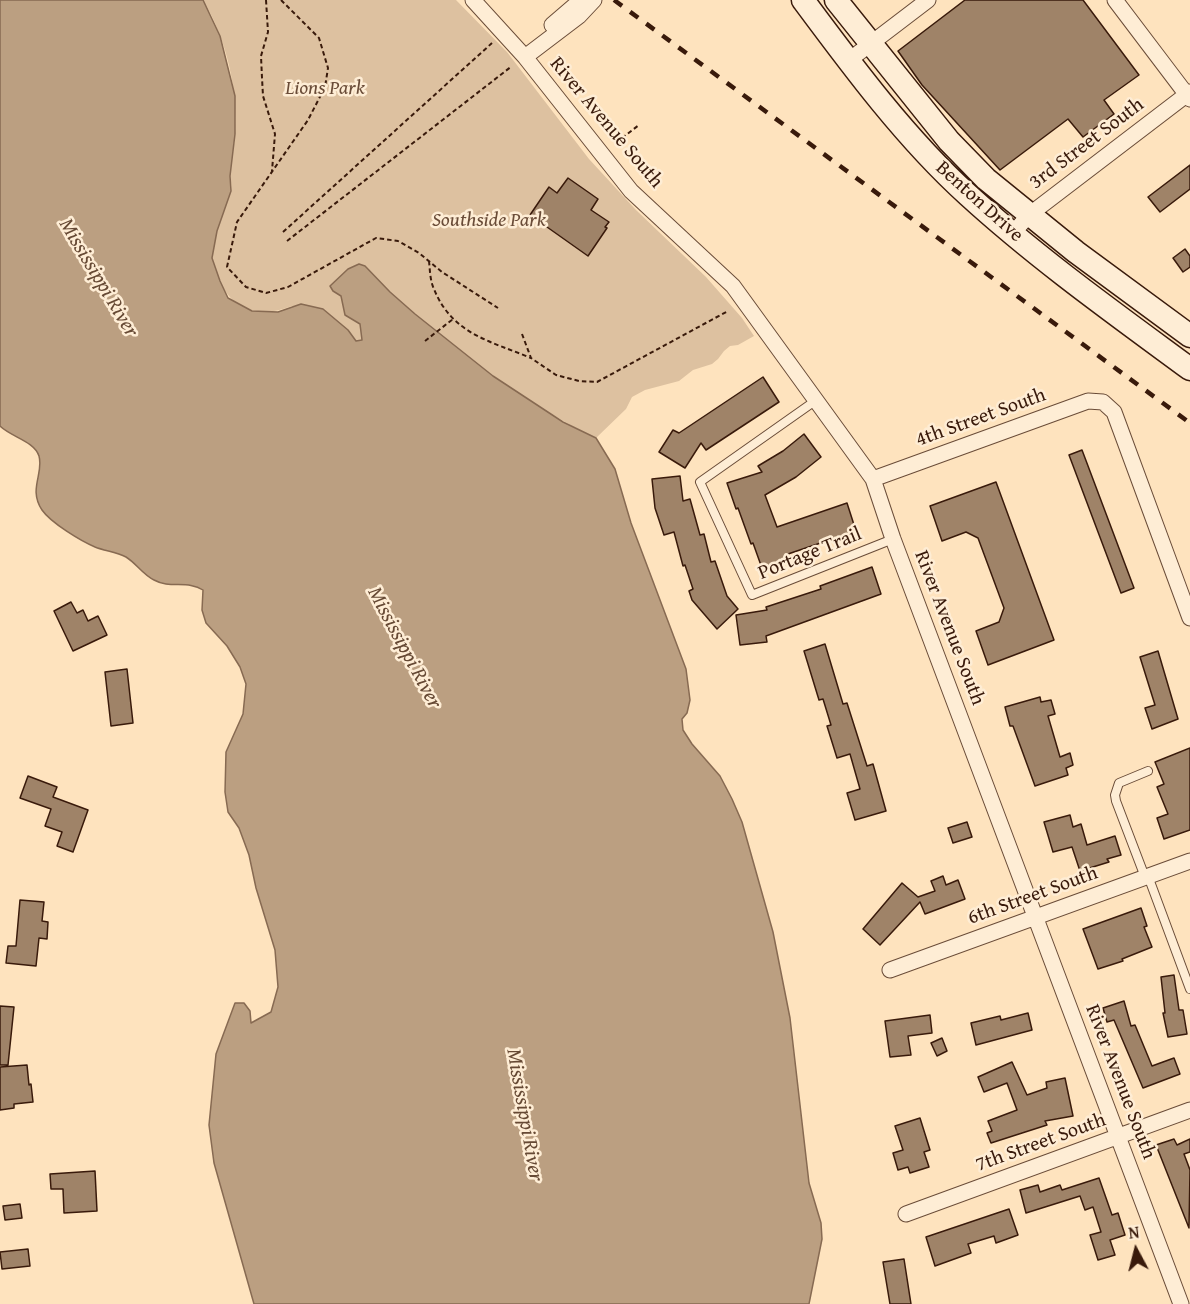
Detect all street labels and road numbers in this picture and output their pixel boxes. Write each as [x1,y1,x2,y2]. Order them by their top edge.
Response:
street label: River Avenue South [544,53,668,193]
street label: 3rd Street South [1025,93,1149,195]
street label: Benton Drive [930,156,1028,248]
street label: 4th Street South [913,383,1049,453]
street label: Portage Trail [755,522,865,586]
street label: River Avenue South [908,547,990,709]
street label: 6th Street South [965,861,1101,931]
street label: River Avenue South [1079,1001,1161,1163]
street label: 7th Street South [973,1108,1109,1178]

